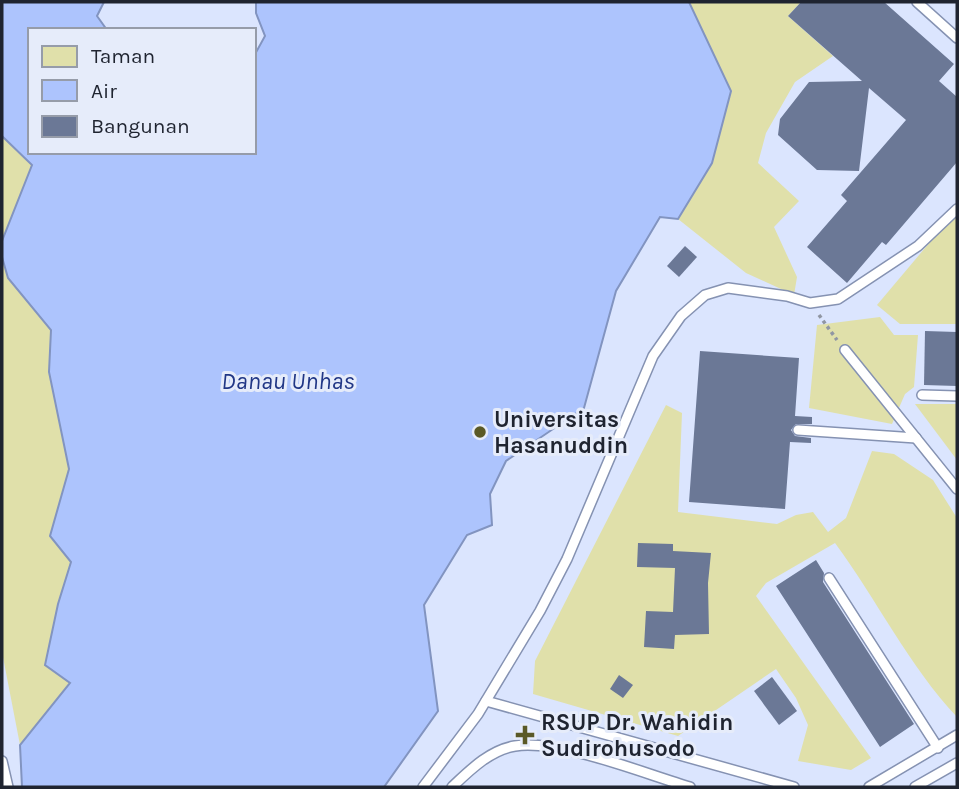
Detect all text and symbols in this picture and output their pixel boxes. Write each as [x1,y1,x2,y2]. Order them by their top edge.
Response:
legend [28,28,256,154]
text: Taman [91,44,155,68]
text: Air [91,79,117,103]
text: Bangunan [91,114,190,138]
water label: Danau Unhas [221,367,355,395]
place label: Universitas Hasanuddin [494,406,628,459]
marker: Universitas Hasanuddin [472,424,488,440]
place label: RSUP Dr. Wahidin Sudirohusodo [541,709,733,762]
marker: RSUP Dr. Wahidin Sudirohusodo [515,725,535,745]

